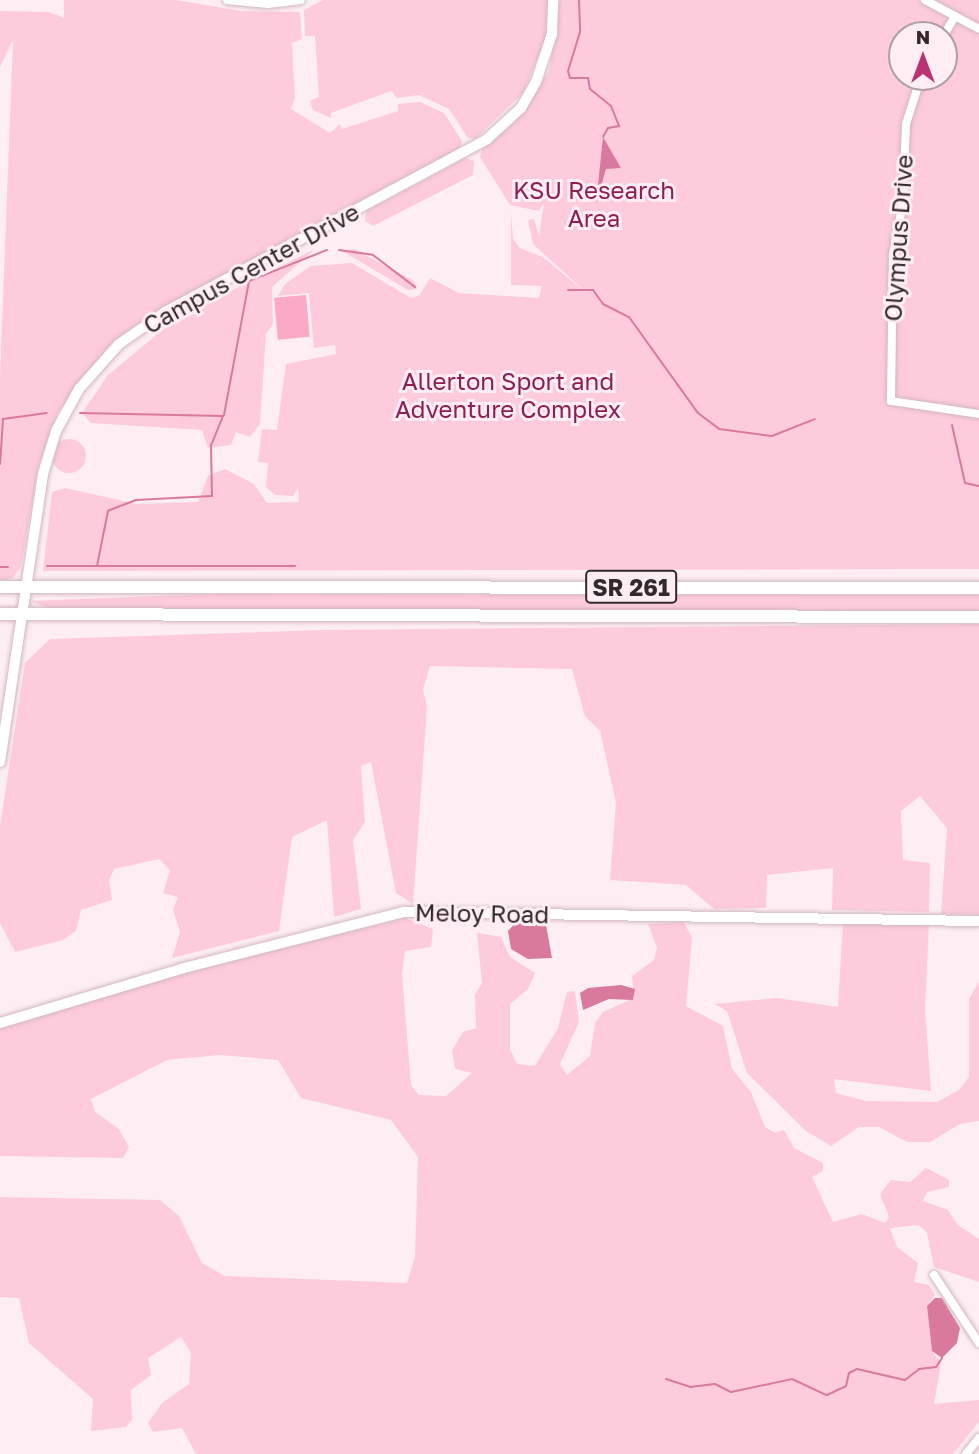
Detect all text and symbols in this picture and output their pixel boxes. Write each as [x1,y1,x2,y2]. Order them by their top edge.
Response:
north arrow [888,21,958,91]
text: N [916,25,930,48]
street label: Olympus Drive [878,154,918,322]
park label: KSU Research Area [513,176,675,232]
street label: Campus Center Drive [138,197,364,339]
park label: Allerton Sport and Adventure Complex [395,367,621,423]
road number: SR 261 [584,568,678,607]
street label: Meloy Road [415,897,549,929]

